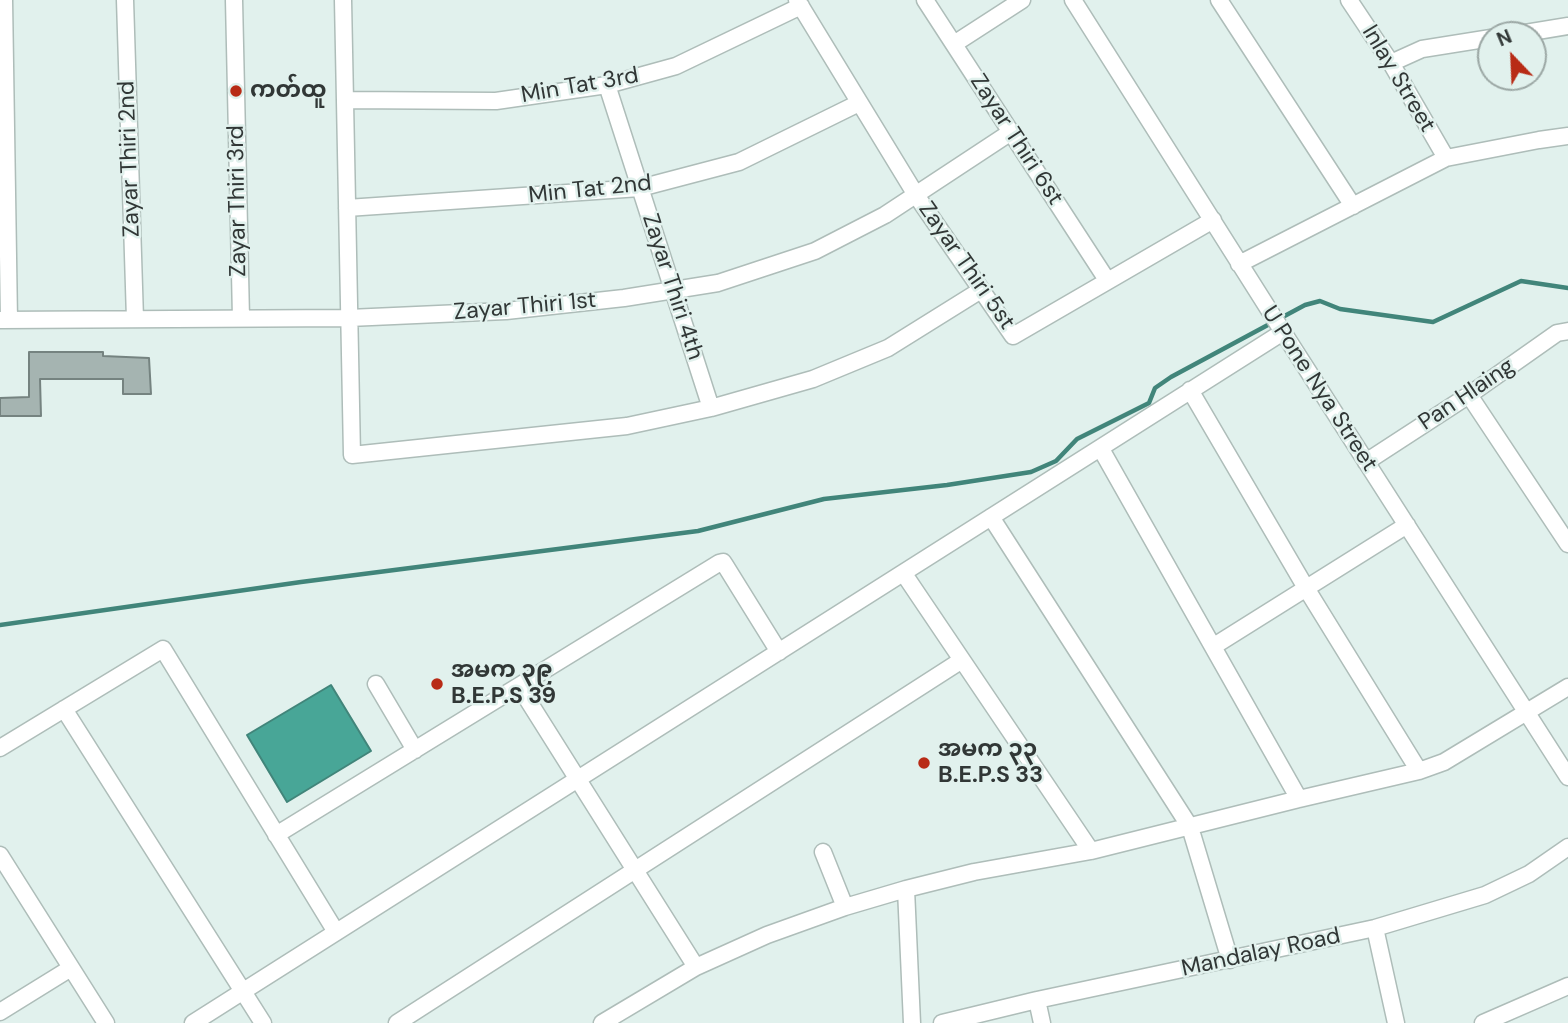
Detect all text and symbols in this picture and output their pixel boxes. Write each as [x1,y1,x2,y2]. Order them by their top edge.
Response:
street label: Inlay Street [1355,20,1441,138]
north arrow [1477,21,1547,91]
text: N [1493,24,1516,52]
street label: Min Tat 3rd [519,62,641,110]
street label: Zayar Thiri 6st [964,70,1068,210]
place label: ကတ်ထူ [250,77,327,105]
street label: Zayar Thiri 2nd [113,80,147,238]
marker: ကတ်ထူ [228,83,244,99]
street label: Zayar Thiri 3rd [223,125,253,277]
street label: Min Tat 2nd [527,170,653,210]
street label: Zayar Thiri 5st [912,197,1020,335]
street label: Zayar Thiri 4th [635,211,709,363]
street label: Zayar Thiri 1st [453,287,597,327]
street label: U Pone Nya Street [1255,301,1383,477]
street label: Pan Hlaing [1414,353,1520,437]
place label: အမက ၃၉ B.E.P.S 39 [451,657,556,711]
marker: အမက ၃၉ B.E.P.S 39 [429,676,445,692]
place label: အမက ၃၃ B.E.P.S 33 [938,736,1043,790]
marker: အမက ၃၃ B.E.P.S 33 [916,755,932,771]
street label: Mandalay Road [1179,923,1343,983]

